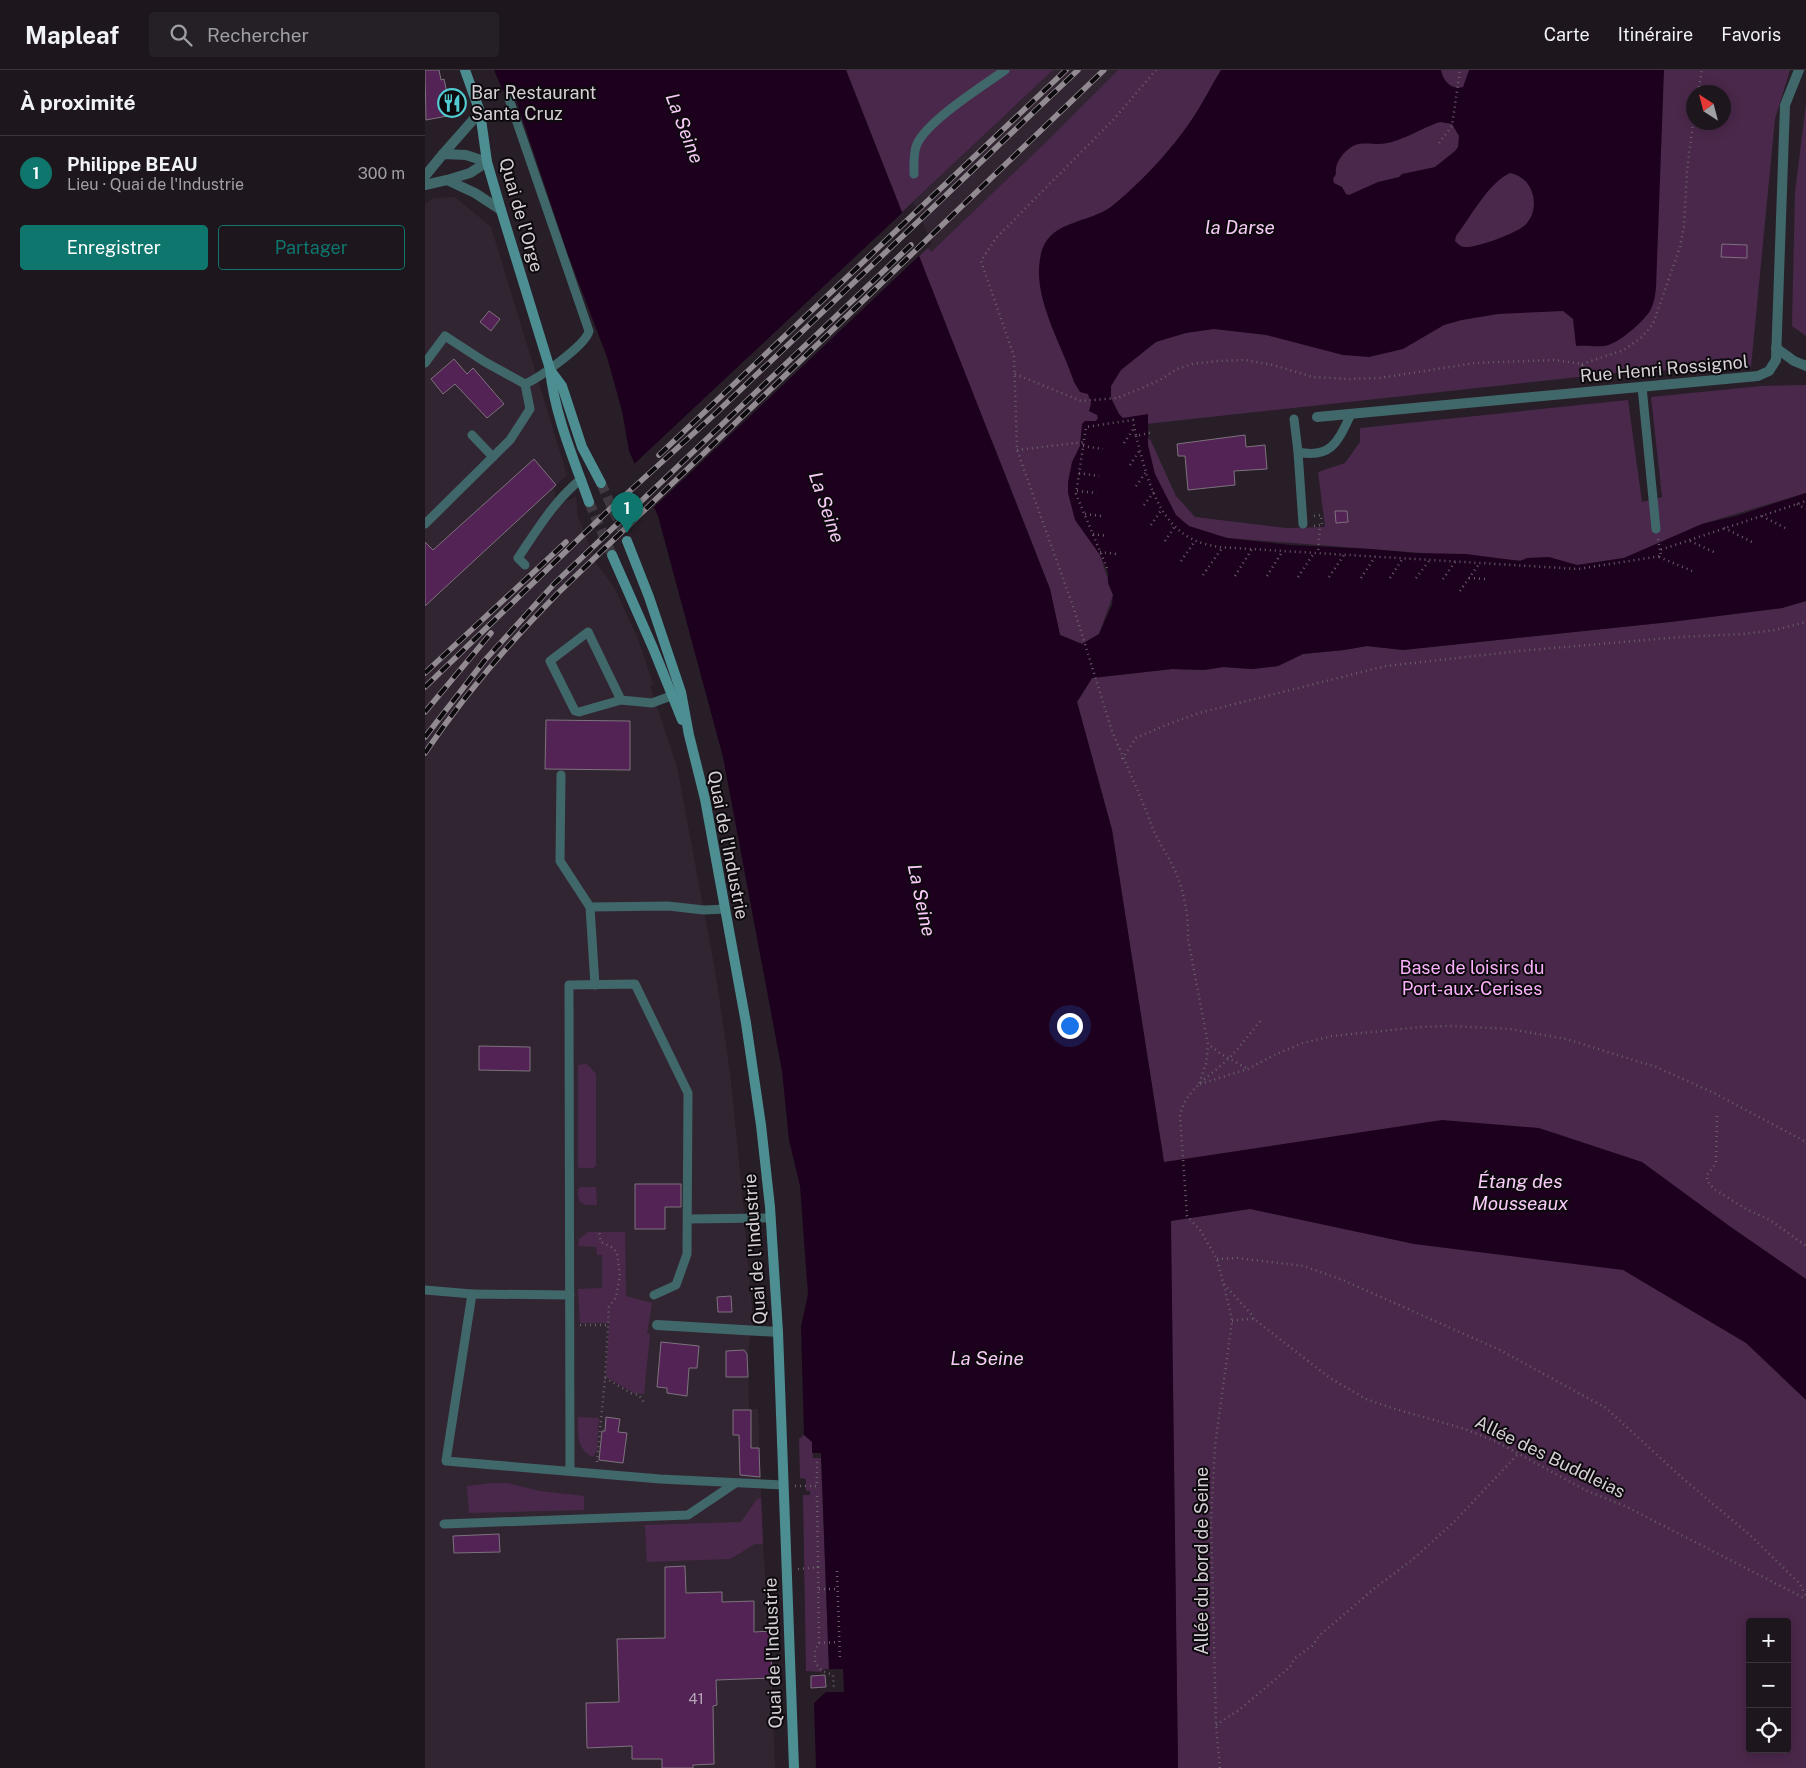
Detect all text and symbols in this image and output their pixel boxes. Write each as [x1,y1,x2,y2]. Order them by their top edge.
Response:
search box [149,12,499,57]
text: Mapleaf [25,21,119,49]
icon: search [167,21,195,49]
text: Rechercher [207,24,309,46]
text: Carte [1544,24,1590,45]
text: Itinéraire [1618,24,1693,45]
text: Favoris [1721,24,1781,45]
place label: Bar Restaurant Santa Cruz [471,82,596,124]
north arrow [1686,85,1731,130]
restaurant icon: Bar Restaurant Santa Cruz [437,88,467,118]
text: À proximité [20,90,136,115]
water label: La Seine [662,90,708,166]
text: Philippe BEAU [67,153,197,175]
street label: Quai de l'Orge [495,155,548,274]
text: 1 [33,164,39,183]
text: 300 m [358,164,405,183]
text: Lieu · Quai de l'Industrie [67,175,244,194]
water label: la Darse [1205,216,1275,238]
button: Enregistrer [20,225,208,270]
button: Partager [218,225,405,270]
street label: Rue Henri Rossignol [1579,351,1749,386]
water label: La Seine [805,469,849,545]
pin: 1 [611,492,643,533]
street label: Quai de l'Industrie [704,769,753,921]
water label: La Seine [904,862,940,938]
park label: Base de loisirs du Port-aux-Cerises [1399,957,1545,999]
your location [1057,1013,1083,1039]
water label: Étang des Mousseaux [1472,1170,1569,1214]
street label: Quai de l'Industrie [739,1173,770,1325]
water label: La Seine [950,1347,1024,1369]
street label: Allée des Buddleias [1472,1411,1629,1502]
street label: Allée du bord de Seine [1191,1467,1212,1655]
street label: Quai de l'Industrie [759,1577,786,1729]
map controls [1746,1618,1791,1753]
button: + [1746,1618,1791,1663]
button: − [1746,1663,1791,1708]
house number: 41 [688,1690,704,1707]
button: locate [1746,1708,1791,1753]

